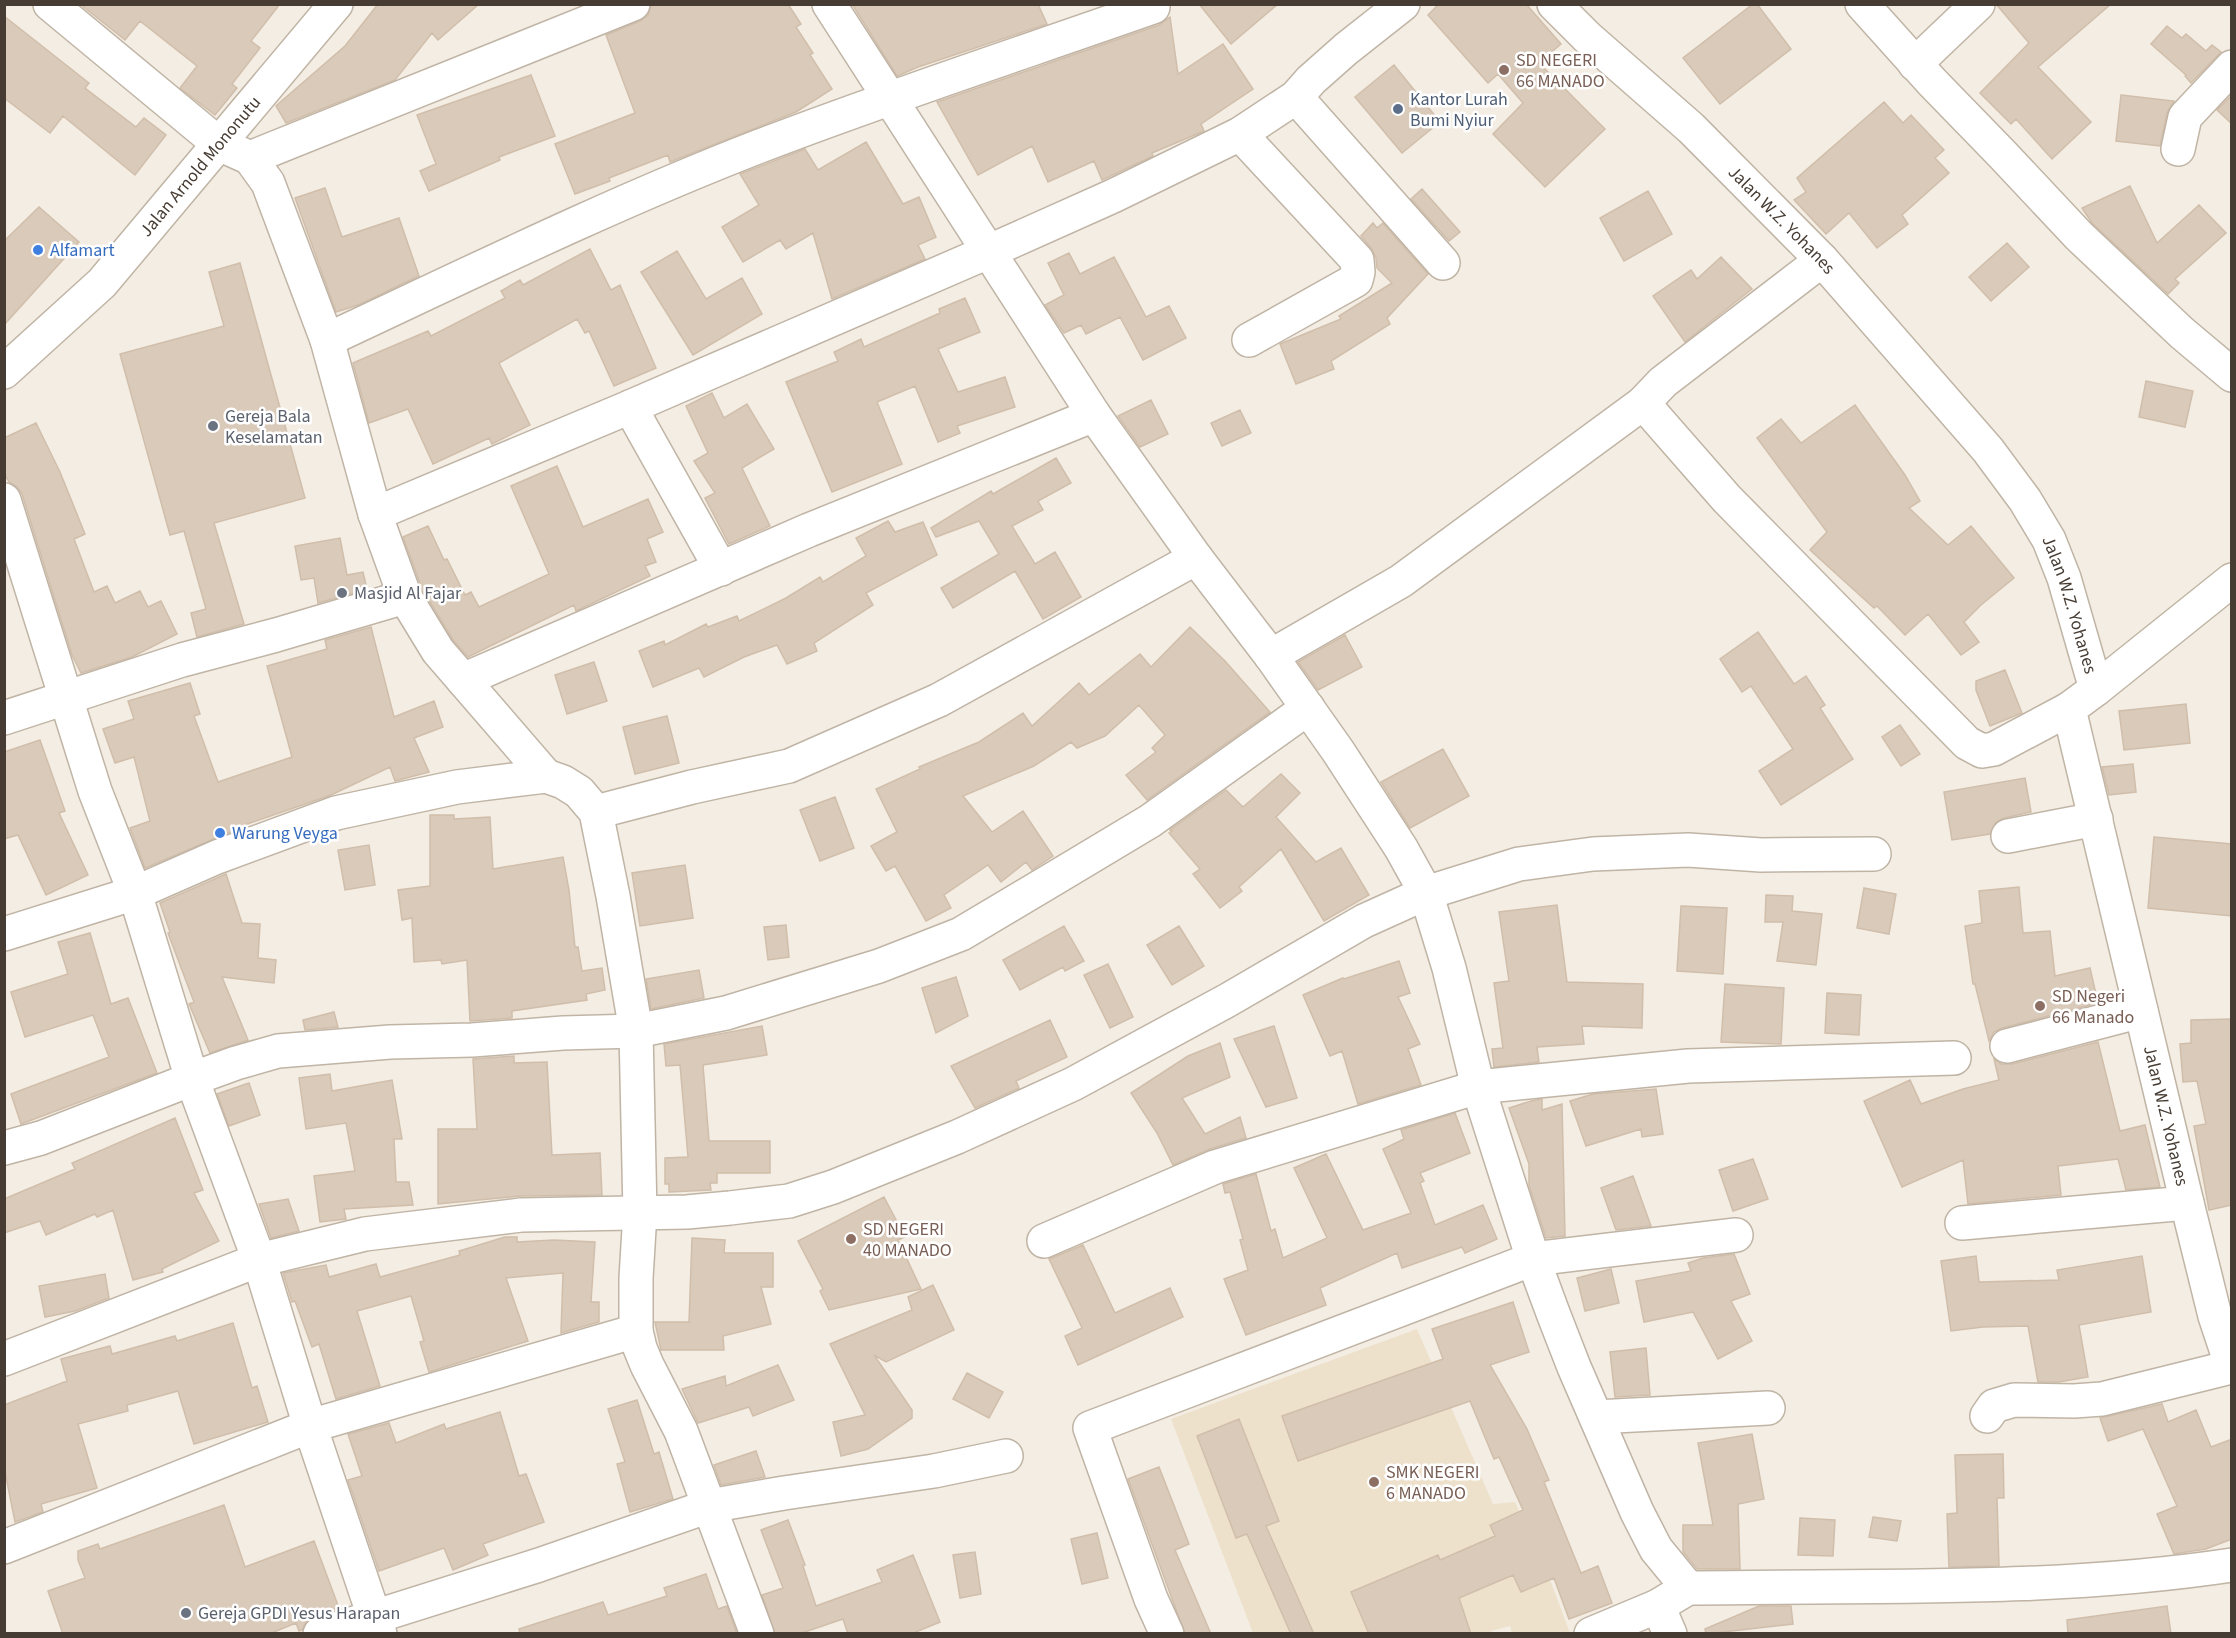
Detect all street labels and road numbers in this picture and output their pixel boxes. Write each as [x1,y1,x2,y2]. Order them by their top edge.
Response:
street label: Jalan Arnold Mononutu [134,90,266,242]
street label: Jalan W.Z. Yohanes [1723,160,1841,279]
street label: Jalan W.Z. Yohanes [2036,532,2103,677]
street label: Jalan W.Z. Yohanes [2137,1043,2195,1188]

